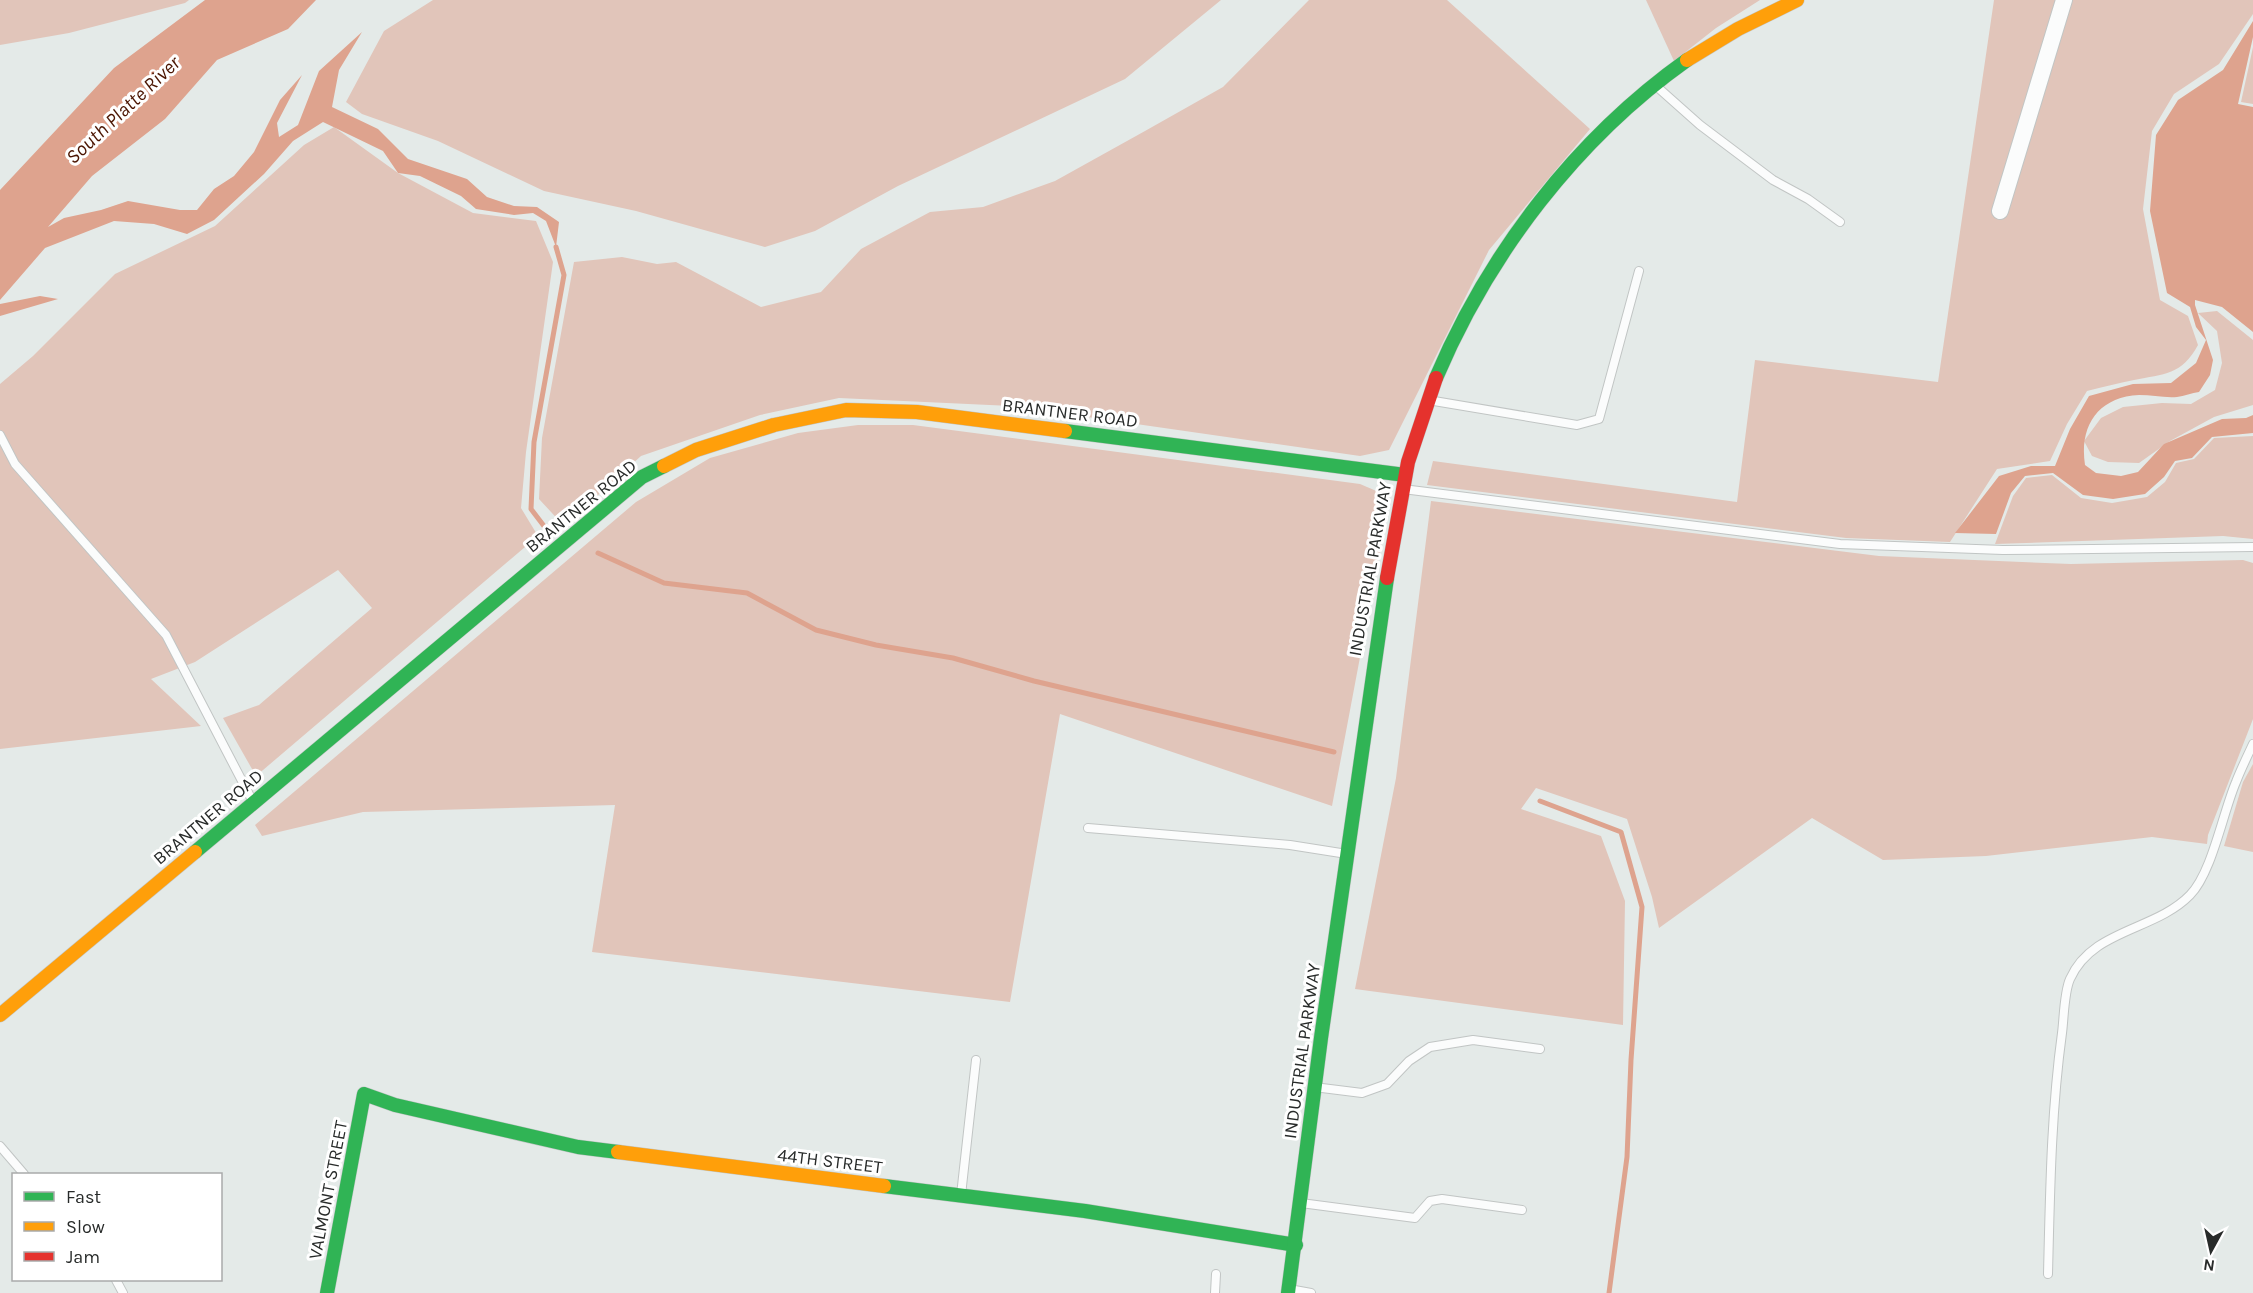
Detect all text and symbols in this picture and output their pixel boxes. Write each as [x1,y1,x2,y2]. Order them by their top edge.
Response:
water label: South Platte River [61,51,186,169]
street label: BRANTNER ROAD [1001,394,1139,432]
street label: BRANTNER ROAD [521,455,641,557]
street label: INDUSTRIAL PARKWAY [1344,480,1396,658]
street label: BRANTNER ROAD [149,765,267,869]
street label: INDUSTRIAL PARKWAY [1279,962,1325,1140]
street label: VALMONT STREET [304,1119,352,1261]
street label: 44TH STREET [776,1144,884,1178]
legend [12,1173,222,1281]
text: Fast [66,1186,101,1208]
text: Slow [66,1216,105,1238]
north arrow [2181,1221,2241,1281]
text: Jam [66,1246,100,1268]
text: N [2202,1255,2216,1276]

